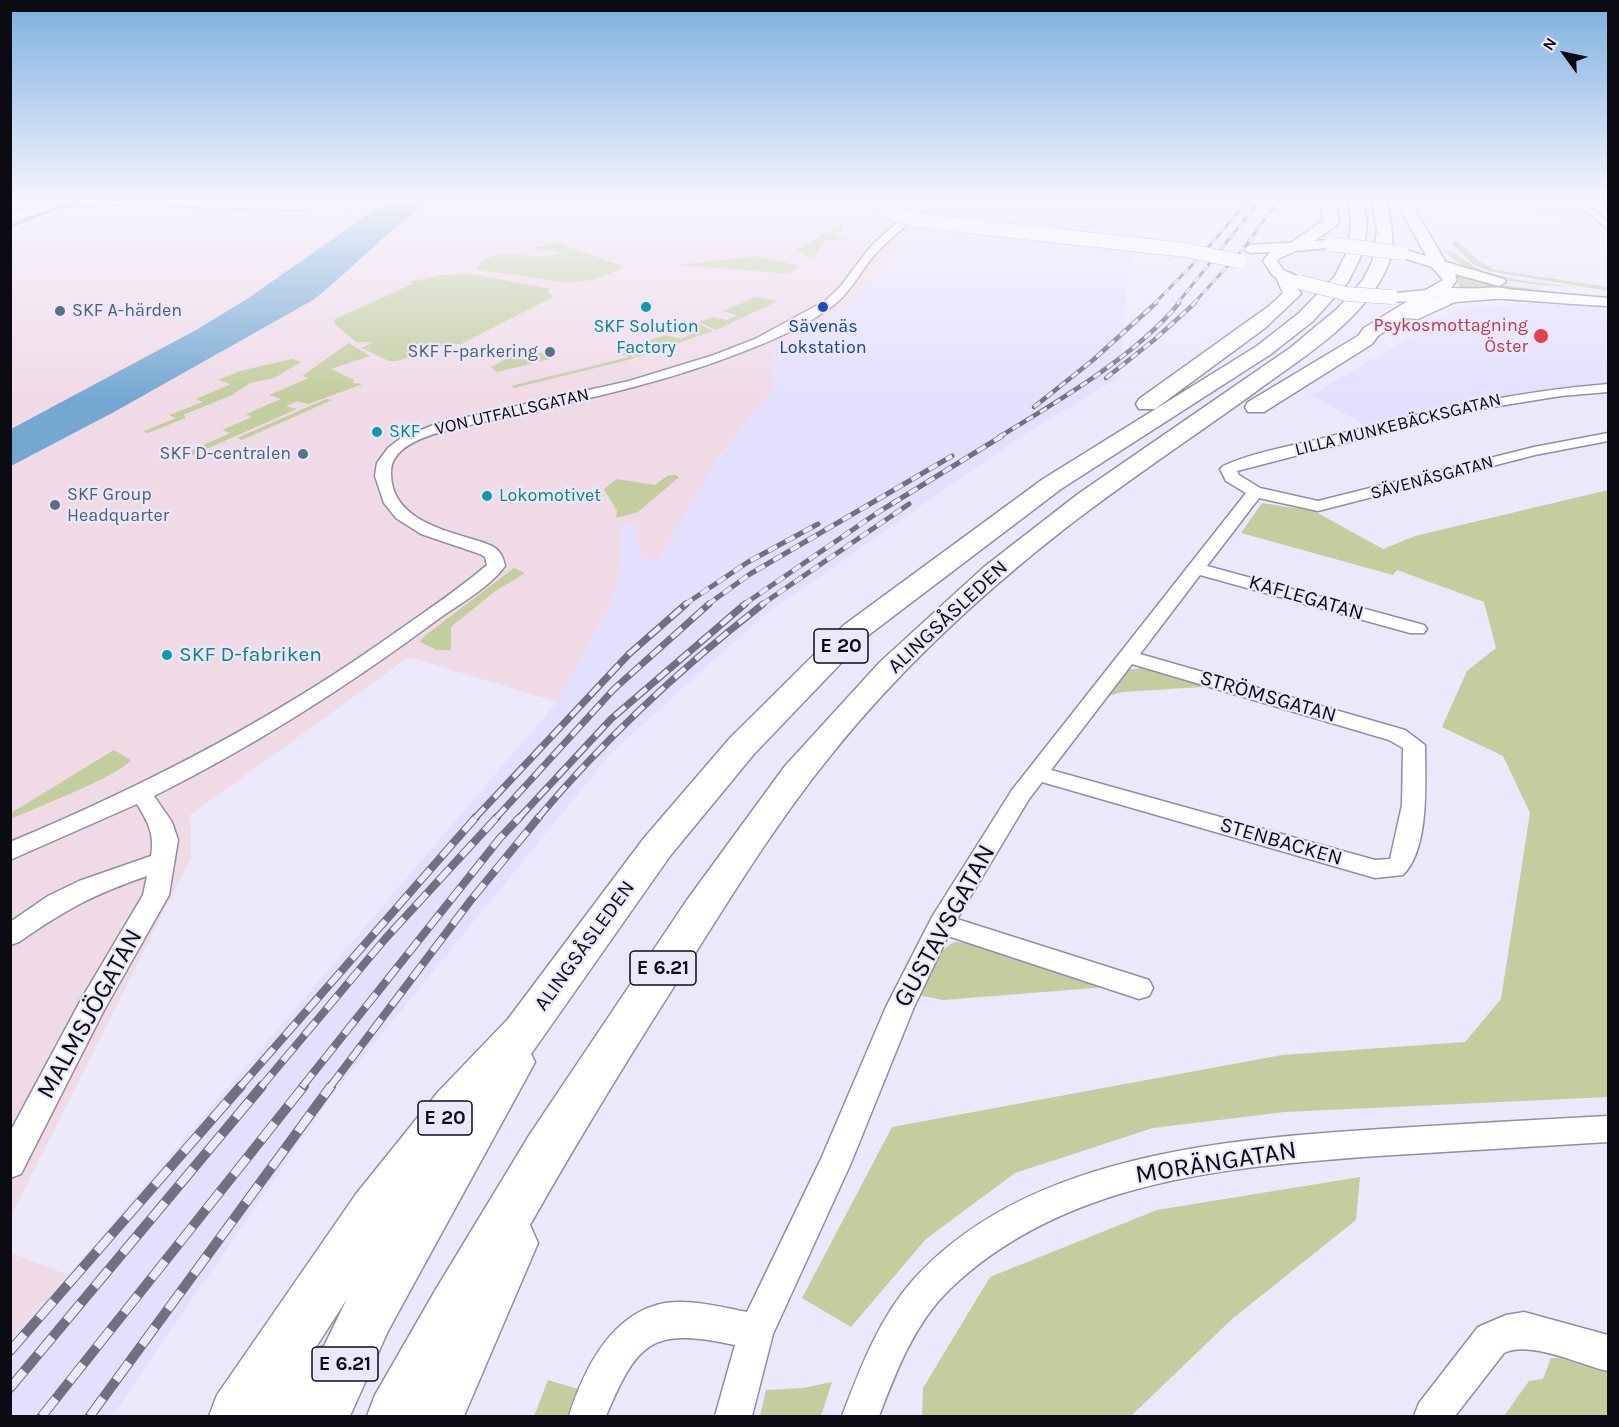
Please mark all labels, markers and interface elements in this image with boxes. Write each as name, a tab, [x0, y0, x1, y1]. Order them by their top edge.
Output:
north arrow	[1535, 24, 1595, 84]
text: N	[1538, 34, 1561, 54]
place label: SKF A-härden	[72, 300, 182, 322]
marker: SKF Solution Factory	[639, 300, 653, 314]
marker: Sävenäs Lokstation	[816, 300, 830, 314]
marker: SKF A-härden	[53, 304, 67, 318]
place label: Psykosmottagning Öster	[1374, 315, 1528, 358]
place label: SKF Solution Factory	[593, 316, 699, 358]
place label: Sävenäs Lokstation	[779, 316, 867, 358]
marker: Psykosmottagning Öster	[1532, 327, 1550, 345]
place label: SKF F-parkering	[408, 341, 538, 363]
marker: SKF F-parkering	[543, 345, 557, 359]
street label: VON UTFALLSGATAN	[433, 384, 591, 440]
street label: LILLA MUNKEBÄCKSGATAN	[1293, 389, 1503, 461]
place label: SKF	[389, 421, 420, 443]
marker: SKF	[370, 425, 384, 439]
place label: SKF D-centralen	[160, 443, 291, 465]
marker: SKF D-centralen	[296, 447, 310, 461]
street label: SÄVENÄSGATAN	[1368, 451, 1496, 505]
place label: SKF Group Headquarter	[67, 484, 169, 526]
place label: Lokomotivet	[499, 485, 601, 507]
marker: Lokomotivet	[480, 489, 494, 503]
marker: SKF Group Headquarter	[48, 498, 62, 512]
street label: ALINGSÅSLEDEN	[883, 555, 1013, 679]
street label: KAFLEGATAN	[1246, 570, 1366, 626]
road number: E 20	[814, 629, 868, 663]
place label: SKF D-fabriken	[179, 642, 322, 668]
marker: SKF D-fabriken	[160, 648, 174, 662]
street label: STRÖMSGATAN	[1197, 665, 1339, 729]
street label: STENBACKEN	[1217, 812, 1345, 872]
street label: GUSTAVSGATAN	[887, 839, 1003, 1013]
street label: ALINGSÅSLEDEN	[529, 876, 641, 1016]
street label: MALMSJÖGATAN	[30, 924, 150, 1104]
road number: E 6.21	[630, 951, 696, 985]
road number: E 20	[418, 1101, 472, 1135]
street label: MORÄNGATAN	[1133, 1135, 1299, 1191]
road number: E 6.21	[312, 1347, 378, 1381]

